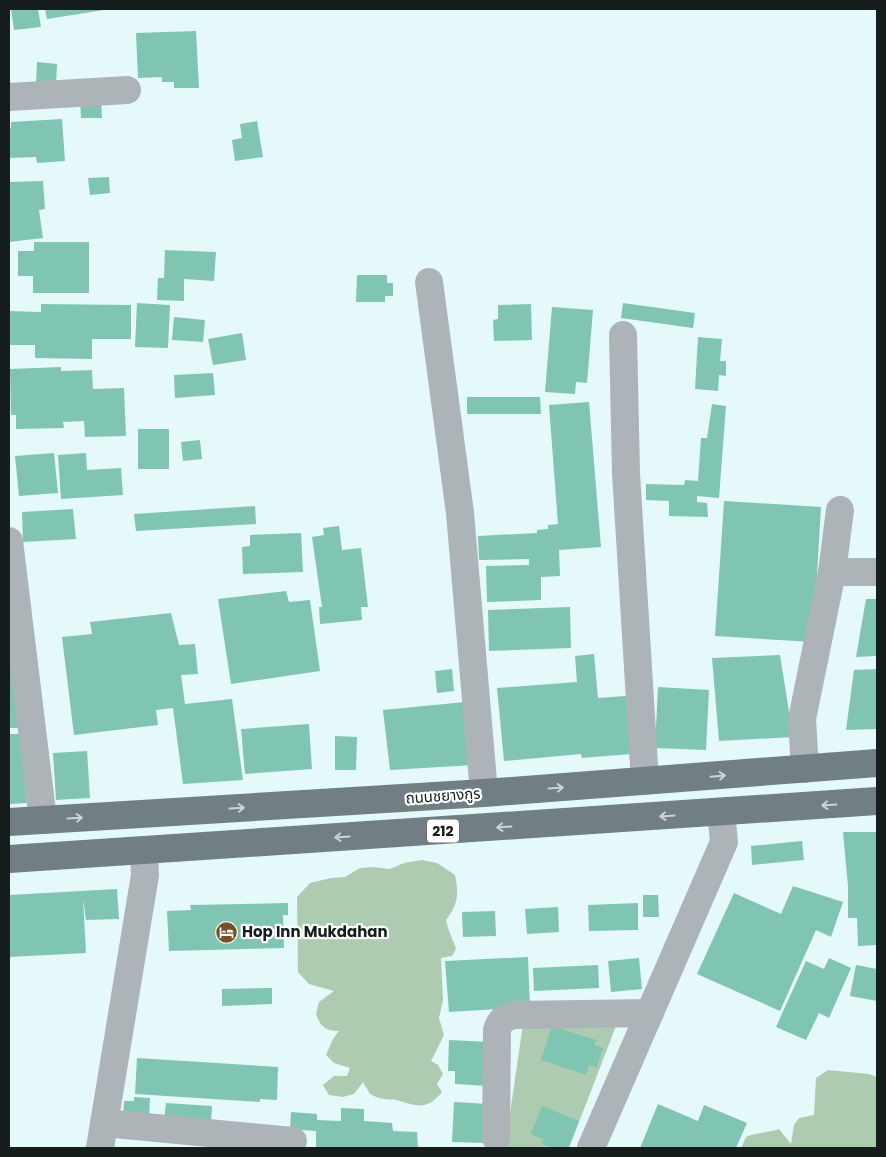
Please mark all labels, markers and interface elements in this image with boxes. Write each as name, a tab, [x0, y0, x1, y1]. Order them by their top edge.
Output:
one-way arrow	[710, 771, 726, 780]
street label: ถนนชยางกูร	[405, 782, 481, 809]
one-way arrow	[548, 783, 564, 793]
one-way arrow	[821, 800, 837, 809]
one-way arrow	[229, 804, 245, 813]
one-way arrow	[659, 811, 675, 820]
one-way arrow	[67, 814, 83, 823]
road number: 212	[427, 819, 459, 842]
one-way arrow	[497, 822, 513, 831]
one-way arrow	[334, 833, 350, 842]
hotel icon: Hop Inn Mukdahan	[214, 920, 238, 944]
place label: Hop Inn Mukdahan	[242, 921, 388, 942]

